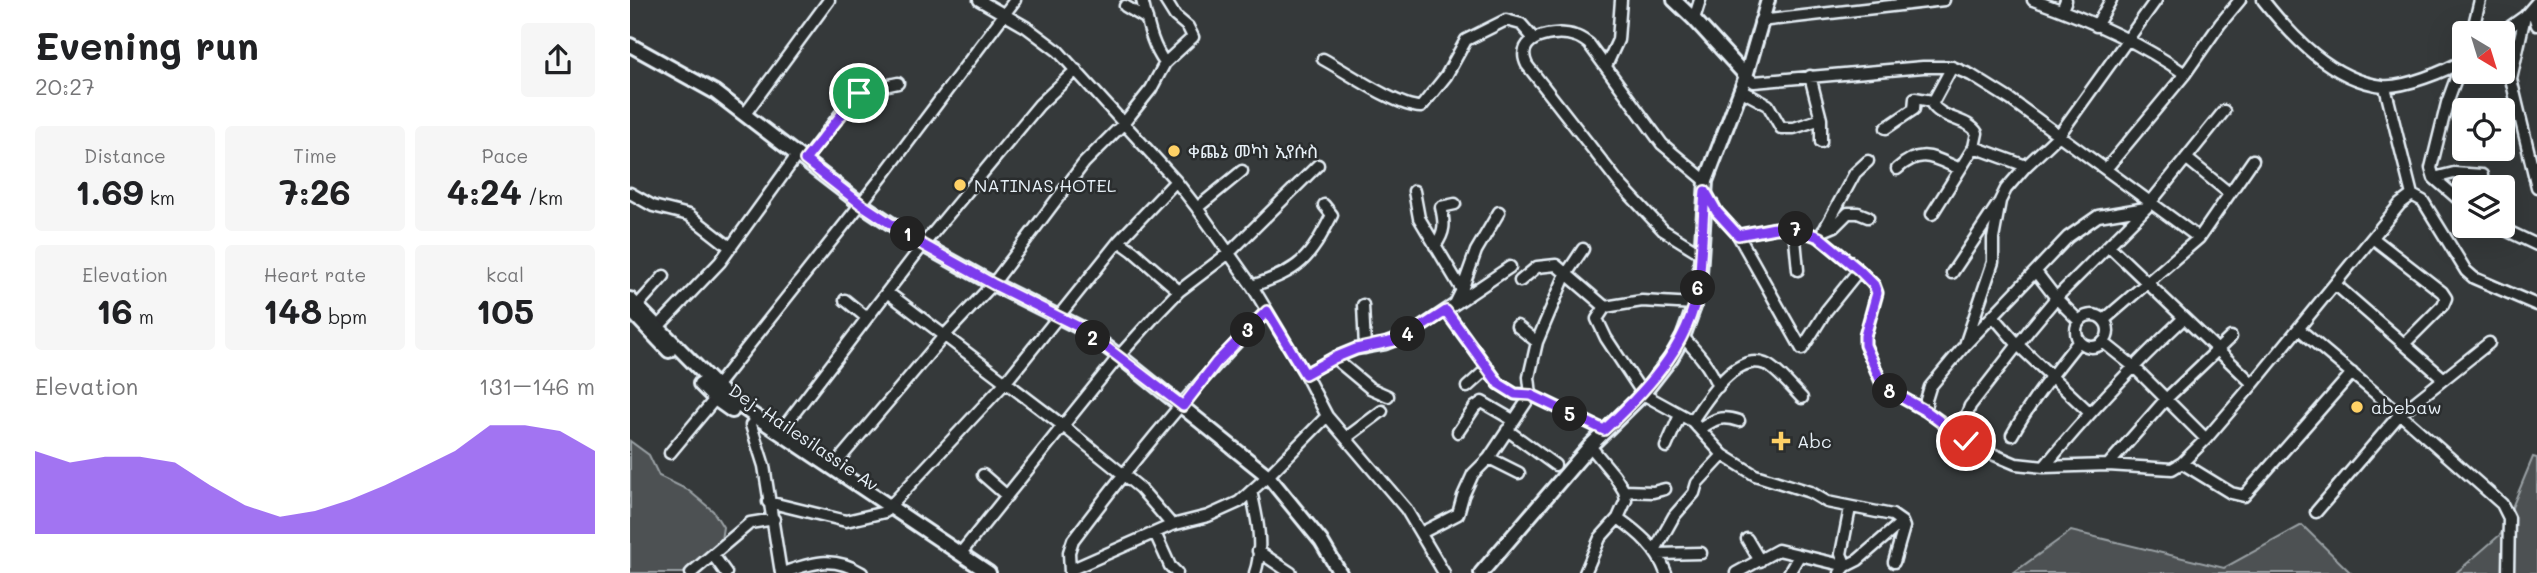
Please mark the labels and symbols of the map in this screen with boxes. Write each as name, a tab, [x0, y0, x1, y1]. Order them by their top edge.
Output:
north arrow	[2452, 21, 2515, 84]
pin	[829, 63, 889, 123]
place label: ቀጨኔ መካነ ኢየሱስ	[1188, 139, 1318, 163]
marker: ቀጨኔ መካነ ኢየሱስ	[1166, 143, 1182, 159]
place label: NATINAS HOTEL	[974, 173, 1117, 197]
marker: NATINAS HOTEL	[952, 177, 968, 193]
pin: 7	[1778, 212, 1814, 246]
pin: 1	[890, 216, 926, 252]
pin: 6	[1680, 270, 1716, 306]
pin: 3	[1230, 312, 1266, 348]
pin: 4	[1390, 316, 1426, 352]
pin: 2	[1076, 320, 1110, 356]
pin: 8	[1872, 374, 1908, 408]
street label: Dej. Hailesilassie Av	[724, 378, 884, 496]
place label: abebaw	[2371, 395, 2441, 419]
pin: 5	[1552, 396, 1588, 432]
marker: abebaw	[2349, 399, 2365, 415]
pin	[1936, 411, 1996, 471]
place label: Abc	[1797, 429, 1832, 453]
marker: Abc	[1771, 431, 1791, 451]

